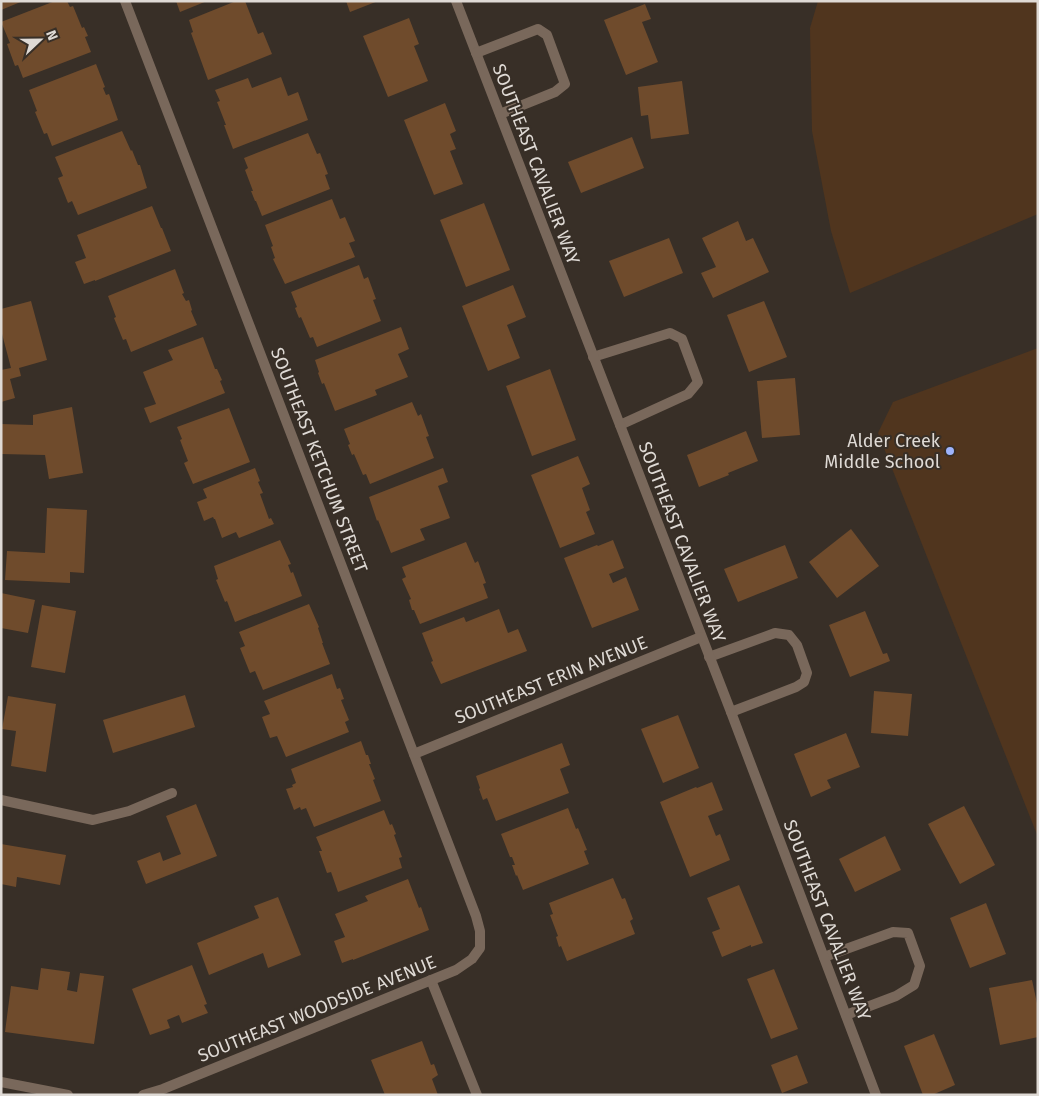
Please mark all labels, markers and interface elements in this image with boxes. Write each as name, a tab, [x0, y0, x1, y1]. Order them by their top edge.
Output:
north arrow	[15, 15, 65, 65]
text: N	[42, 28, 61, 43]
street label: SOUTHEAST CAVALIER WAY	[488, 61, 584, 268]
street label: SOUTHEAST KETCHUM STREET	[266, 344, 372, 576]
place label: Alder Creek Middle School	[824, 430, 941, 473]
street label: SOUTHEAST CAVALIER WAY	[634, 439, 730, 646]
marker: Alder Creek Middle School	[944, 445, 956, 457]
street label: SOUTHEAST ERIN AVENUE	[452, 631, 650, 729]
street label: SOUTHEAST CAVALIER WAY	[779, 817, 875, 1024]
street label: SOUTHEAST WOODSIDE AVENUE	[195, 951, 439, 1067]

